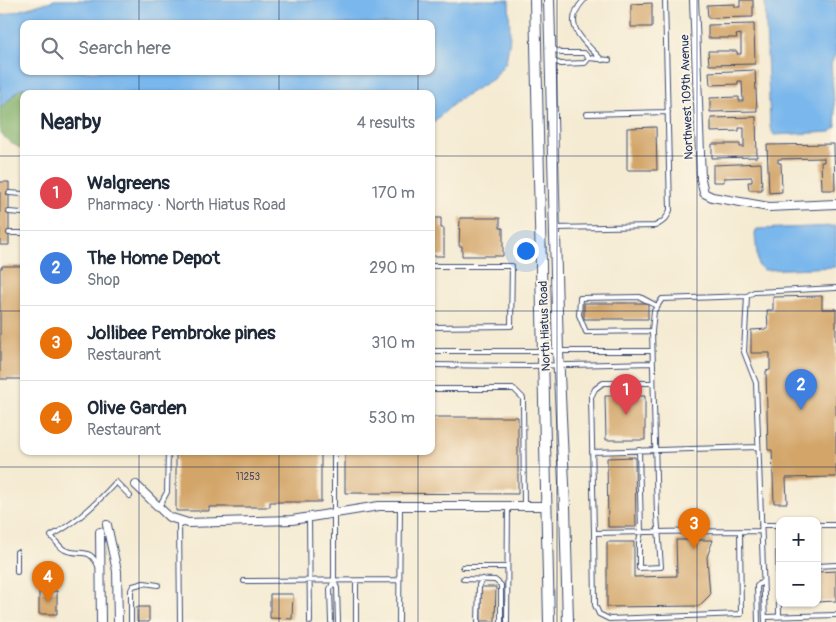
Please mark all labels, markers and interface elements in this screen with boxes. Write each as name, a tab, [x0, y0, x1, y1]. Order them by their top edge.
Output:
search box	[20, 20, 435, 75]
icon: search	[38, 34, 66, 62]
street label: Northwest 109th Avenue	[677, 34, 697, 160]
text: Search here	[78, 36, 171, 60]
text: Nearby	[40, 109, 101, 136]
text: 4 results	[357, 113, 415, 133]
text: Walgreens	[87, 171, 170, 195]
text: 1	[53, 183, 59, 203]
text: 170 m	[372, 183, 415, 203]
text: Pharmacy · North Hiatus Road	[87, 195, 286, 215]
your location	[513, 238, 539, 264]
text: The Home Depot	[87, 246, 220, 270]
text: 2	[52, 258, 60, 278]
text: 290 m	[369, 258, 415, 278]
text: Shop	[87, 270, 120, 290]
street label: North Hiatus Road	[536, 280, 554, 372]
text: Jollibee Pembroke pines	[87, 321, 276, 345]
text: 3	[52, 333, 60, 353]
text: 310 m	[371, 333, 415, 353]
text: Restaurant	[87, 345, 161, 365]
pin: 2	[785, 369, 817, 410]
pin: 1	[610, 374, 642, 415]
text: Olive Garden	[87, 396, 187, 420]
text: 4	[51, 408, 61, 428]
text: 530 m	[369, 408, 415, 428]
text: Restaurant	[87, 420, 161, 440]
house number: 11253	[236, 471, 261, 483]
pin: 3	[678, 508, 710, 549]
map controls	[776, 517, 821, 607]
button: +	[776, 517, 821, 562]
pin: 4	[32, 561, 64, 602]
button: −	[776, 562, 821, 607]

